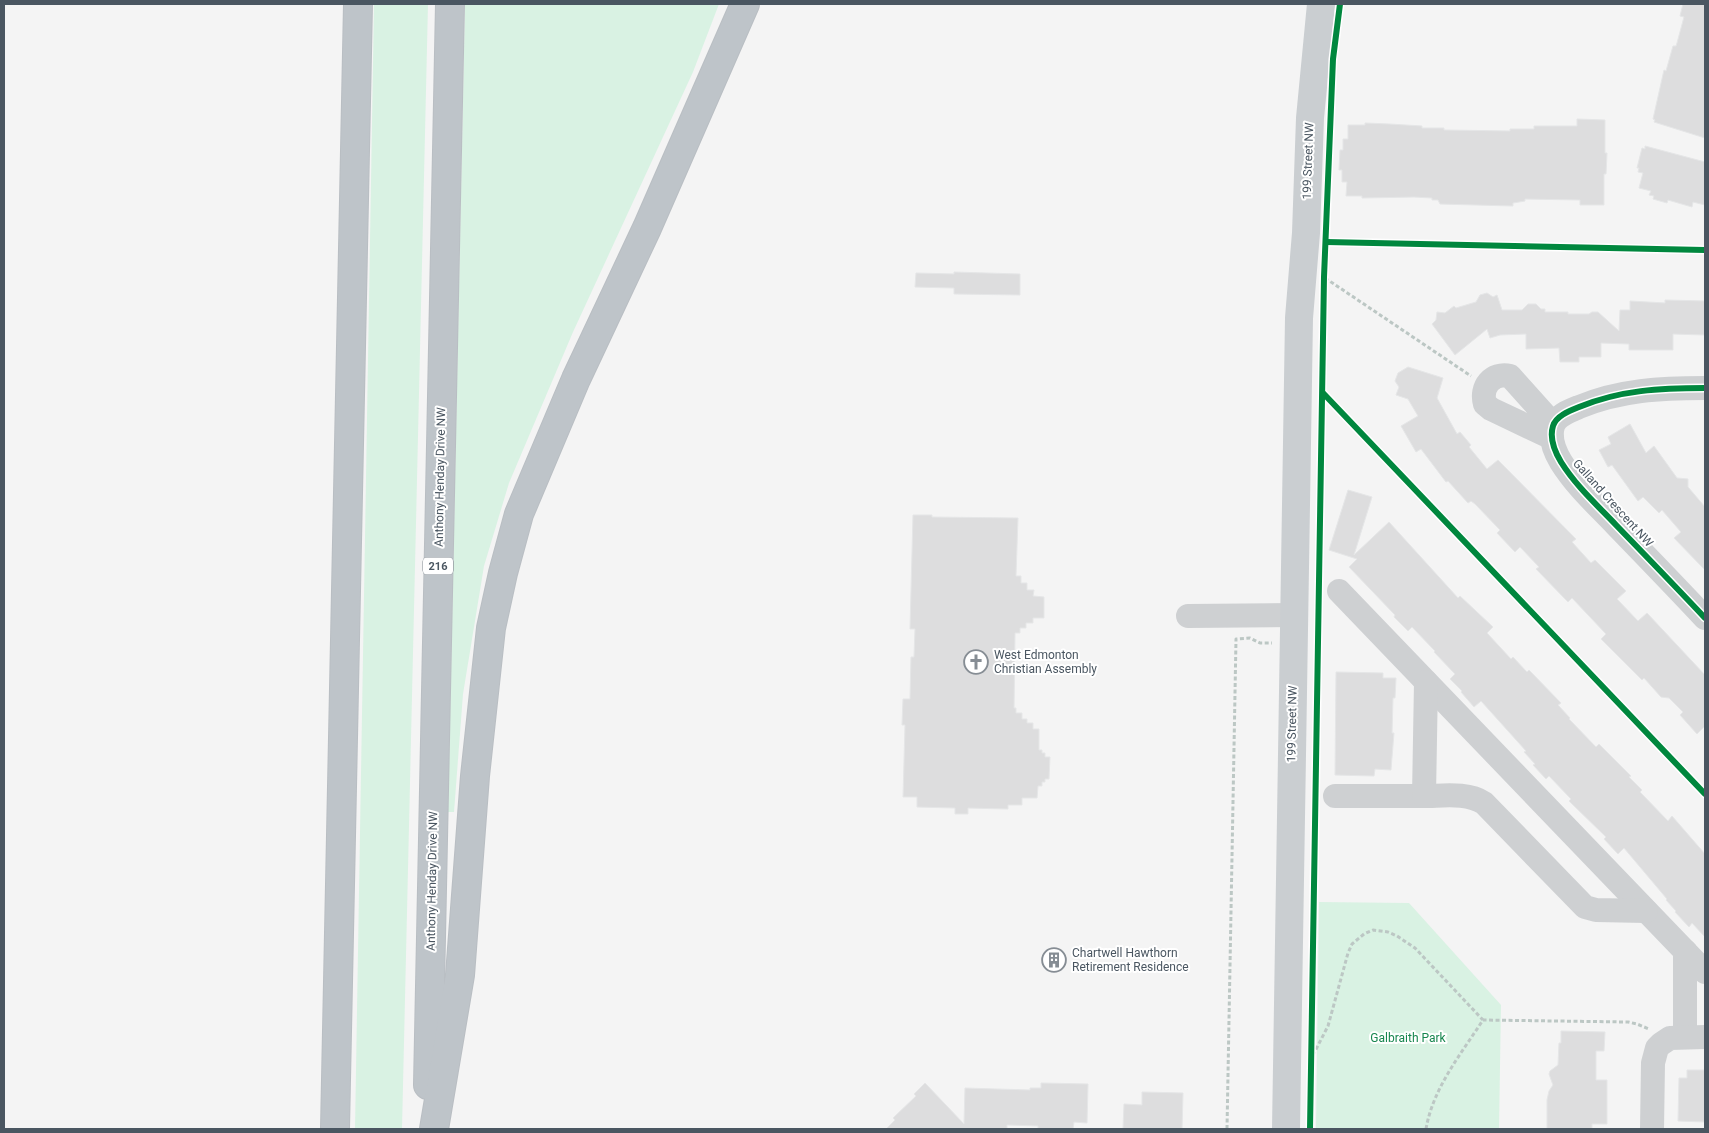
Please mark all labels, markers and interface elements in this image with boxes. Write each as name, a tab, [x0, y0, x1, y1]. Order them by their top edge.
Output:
street label: 199 Street NW	[1300, 122, 1316, 200]
street label: Anthony Henday Drive NW	[432, 407, 448, 547]
street label: Galland Crescent NW	[1570, 456, 1656, 550]
road number: 216	[423, 558, 453, 574]
place label: West Edmonton Christian Assembly	[994, 648, 1097, 676]
church icon: West Edmonton Christian Assembly	[963, 649, 989, 675]
street label: 199 Street NW	[1284, 685, 1300, 763]
street label: Anthony Henday Drive NW	[424, 811, 440, 951]
place label: Chartwell Hawthorn Retirement Residence	[1072, 946, 1189, 974]
building icon: Chartwell Hawthorn Retirement Residence	[1041, 947, 1067, 973]
park label: Galbraith Park	[1370, 1031, 1447, 1045]

